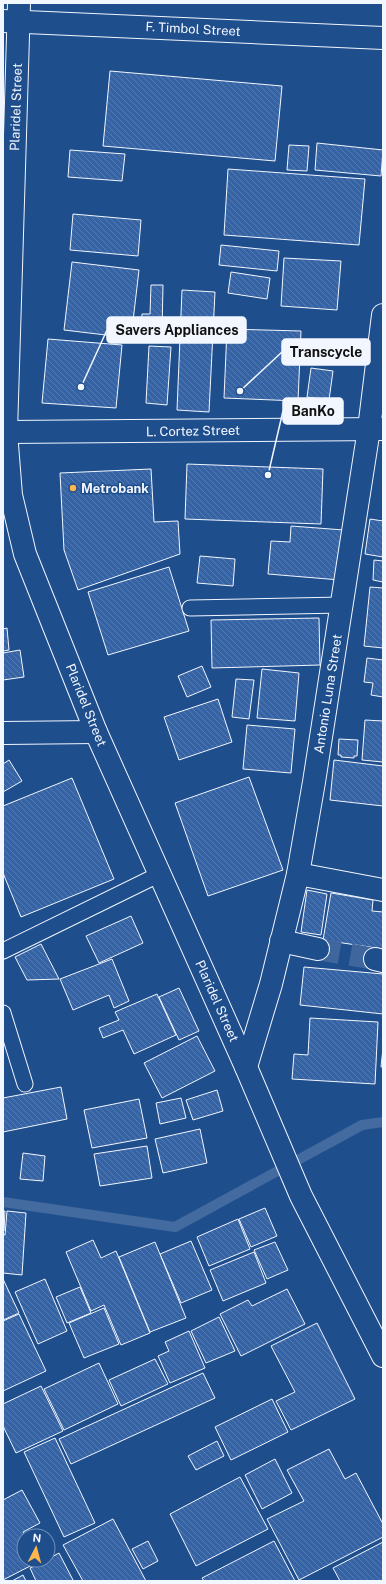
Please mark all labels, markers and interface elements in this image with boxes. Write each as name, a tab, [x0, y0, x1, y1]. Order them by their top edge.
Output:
street label: F. Timbol Street	[145, 19, 241, 39]
street label: Plaridel Street	[7, 63, 25, 151]
callout: Savers Appliances	[107, 317, 246, 343]
text: Savers Appliances	[115, 322, 239, 338]
callout: Transcycle	[282, 339, 370, 365]
text: Transcycle	[290, 344, 362, 360]
callout: BanKo	[283, 398, 343, 424]
text: BanKo	[291, 403, 335, 419]
street label: L. Cortez Street	[146, 423, 240, 439]
place label: Metrobank	[81, 481, 149, 496]
marker: Metrobank	[68, 483, 78, 493]
street label: Antonio Luna Street	[311, 633, 345, 755]
street label: Plaridel Street	[63, 661, 109, 749]
street label: Plaridel Street	[192, 958, 242, 1044]
north arrow	[16, 1528, 56, 1568]
text: N	[32, 1532, 42, 1544]

